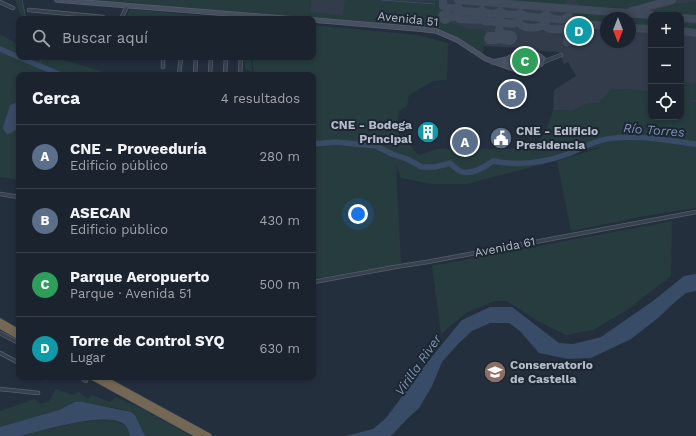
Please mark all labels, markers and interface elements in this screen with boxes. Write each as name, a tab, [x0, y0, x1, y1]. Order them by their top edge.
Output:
street label: Avenida 51	[377, 9, 439, 29]
north arrow	[600, 12, 636, 48]
map controls	[648, 12, 684, 120]
button: +	[648, 12, 684, 48]
search box	[16, 16, 316, 60]
pin: D	[566, 16, 592, 46]
icon: search	[30, 27, 52, 49]
text: Buscar aquí	[62, 29, 148, 47]
pin: C	[512, 46, 538, 76]
button: −	[648, 48, 684, 84]
pin: B	[499, 79, 525, 109]
button: locate	[648, 84, 684, 120]
text: Cerca	[32, 88, 80, 108]
text: 4 resultados	[221, 91, 300, 106]
place label: CNE - Bodega Principal	[331, 118, 412, 146]
building icon: CNE - Bodega Principal	[415, 119, 441, 145]
water label: Río Torres	[623, 120, 686, 140]
place label: CNE - Edificio Presidencia	[516, 124, 598, 152]
public building icon: CNE - Edificio Presidencia	[488, 125, 514, 151]
pin: A	[452, 127, 478, 157]
text: CNE - Proveeduría	[70, 140, 206, 158]
text: A	[41, 149, 49, 164]
text: 280 m	[260, 149, 300, 164]
text: Edificio público	[70, 158, 168, 173]
text: ASECAN	[70, 204, 131, 222]
your location	[348, 204, 368, 224]
text: B	[41, 213, 49, 228]
text: 430 m	[260, 213, 300, 228]
text: Edificio público	[70, 222, 168, 237]
street label: Avenida 61	[474, 234, 536, 260]
text: Parque Aeropuerto	[70, 268, 210, 286]
text: C	[41, 277, 49, 292]
text: 500 m	[259, 277, 300, 292]
text: Parque · Avenida 51	[70, 286, 192, 301]
water label: Virilla River	[392, 331, 445, 398]
text: Torre de Control SYQ	[70, 332, 225, 350]
text: D	[40, 341, 50, 356]
text: 630 m	[260, 341, 300, 356]
text: Lugar	[70, 350, 105, 365]
place label: Conservatorio de Castella	[510, 358, 593, 386]
school or university icon: Conservatorio de Castella	[482, 359, 508, 385]

